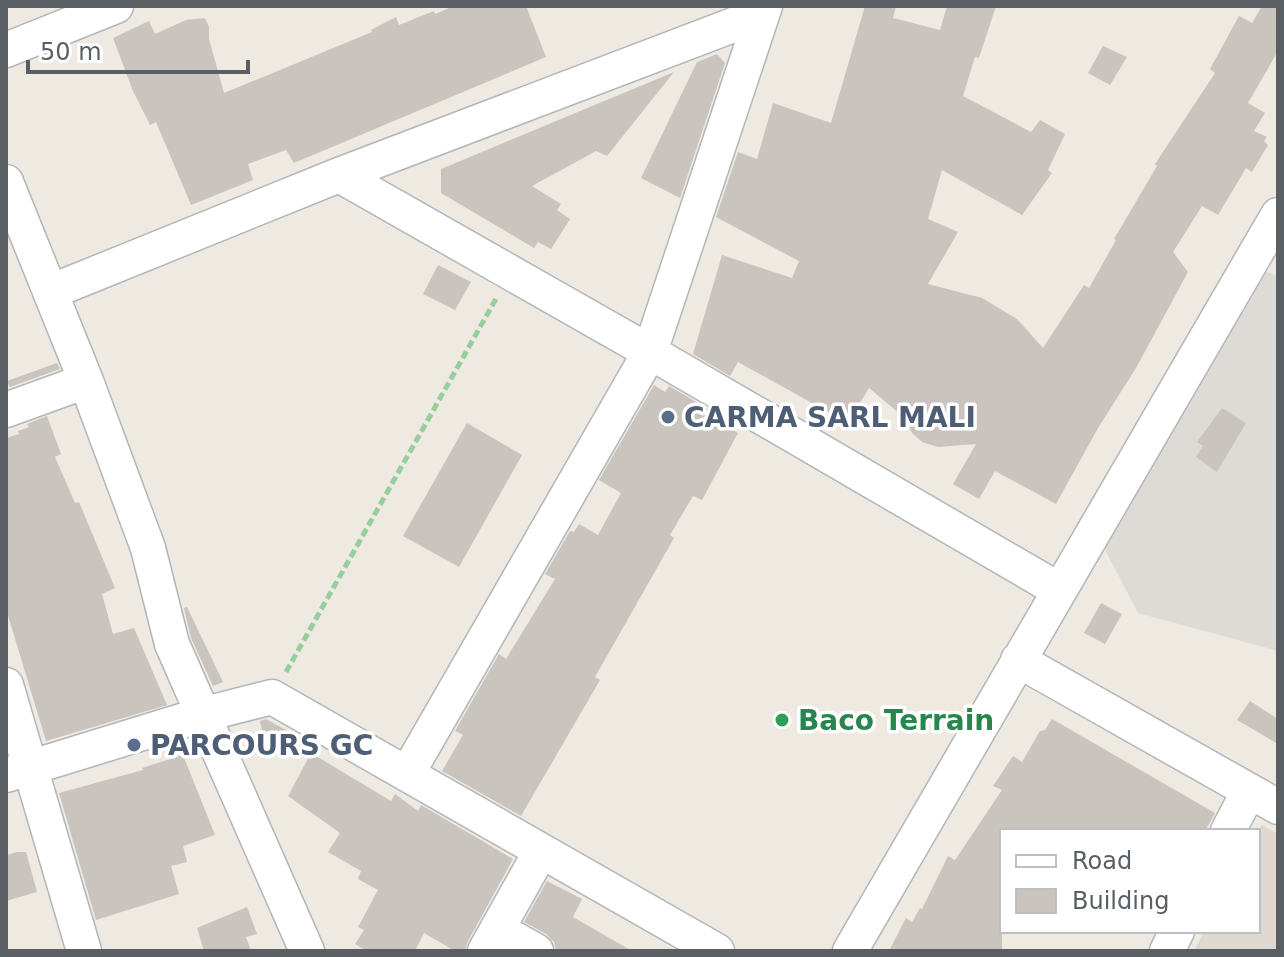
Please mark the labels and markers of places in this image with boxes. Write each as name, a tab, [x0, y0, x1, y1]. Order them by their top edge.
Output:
place label: CARMA SARL MALI	[684, 401, 976, 434]
marker: CARMA SARL MALI	[659, 408, 677, 426]
place label: Baco Terrain	[798, 704, 994, 737]
marker: Baco Terrain	[773, 711, 791, 729]
place label: PARCOURS GC	[150, 729, 373, 762]
marker: PARCOURS GC	[125, 736, 143, 754]

